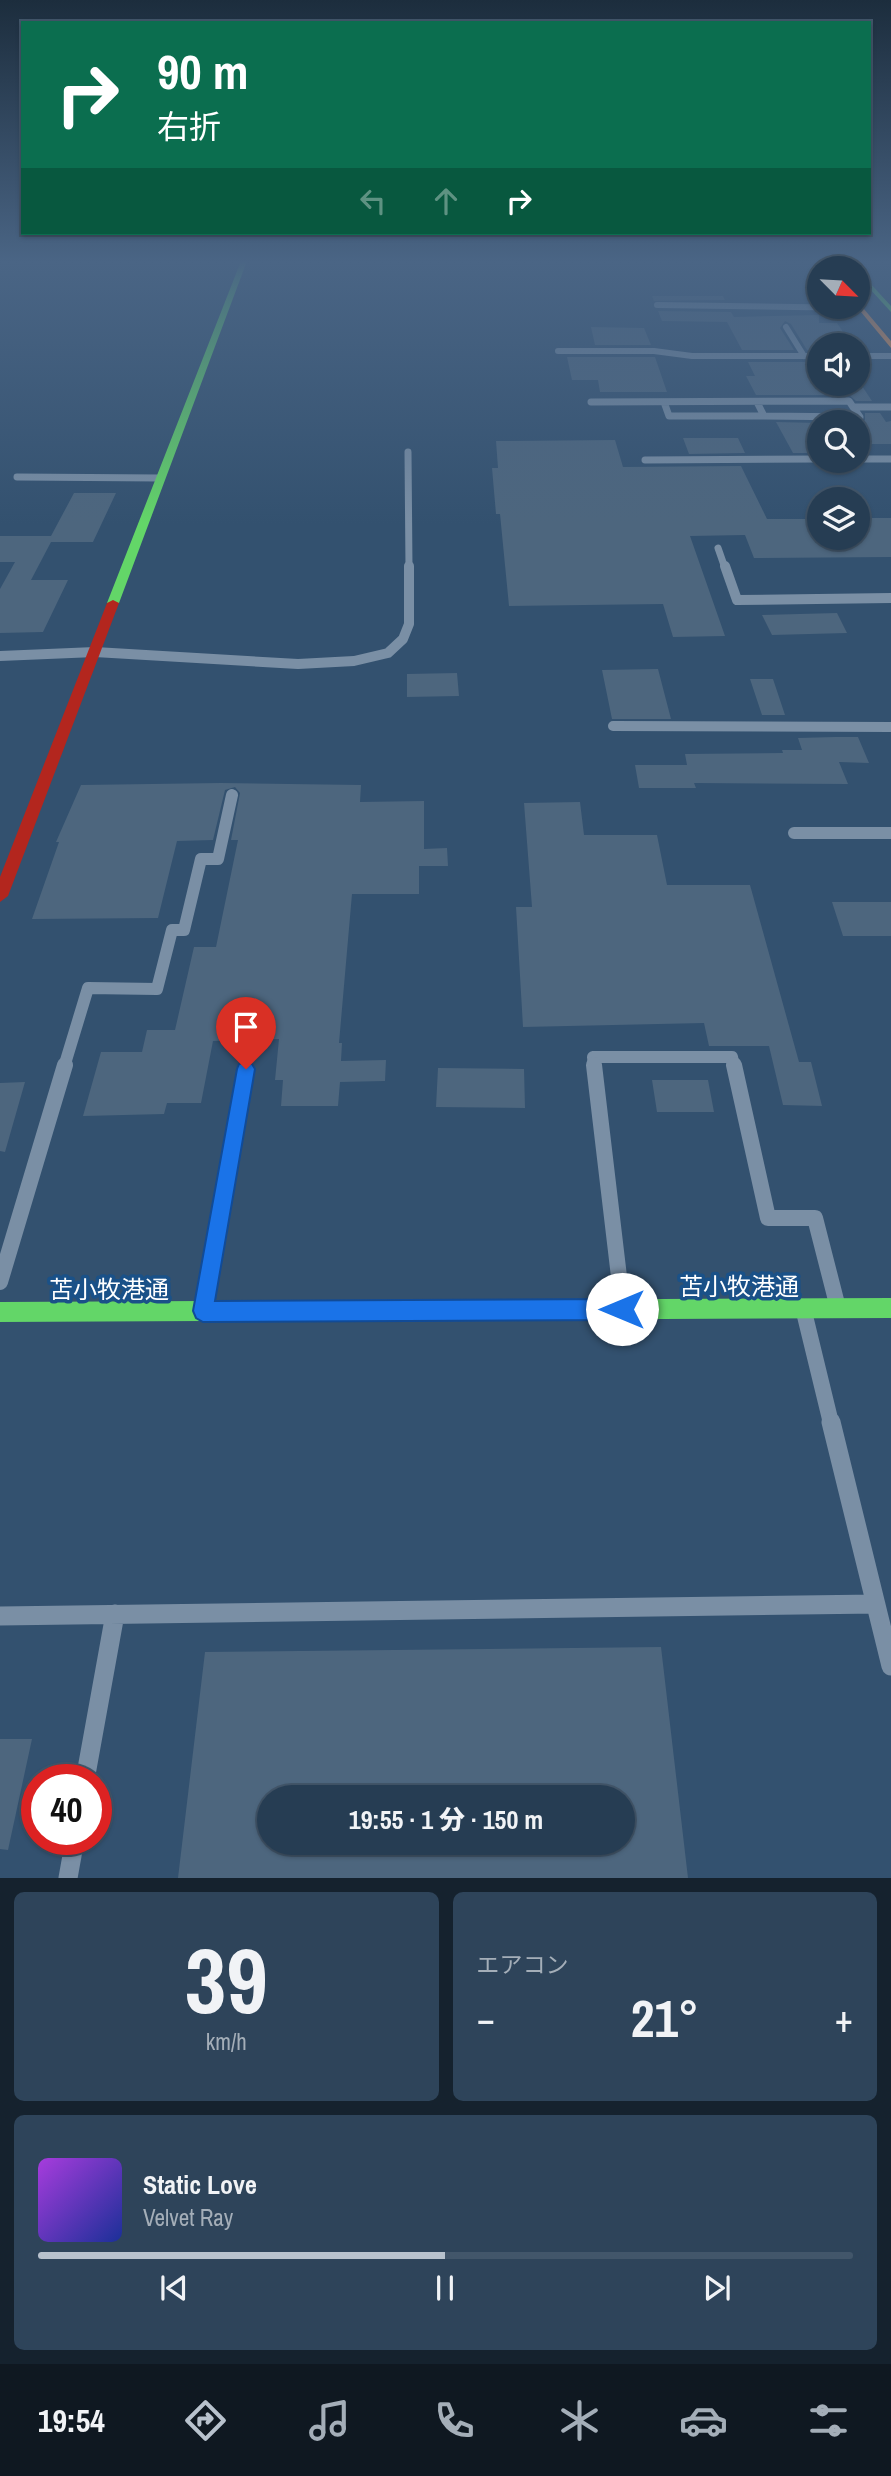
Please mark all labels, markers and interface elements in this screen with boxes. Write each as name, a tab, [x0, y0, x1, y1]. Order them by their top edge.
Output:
text: 90 m	[157, 38, 249, 104]
icon: right	[42, 49, 133, 140]
text: 右折	[157, 105, 221, 148]
icon: left	[354, 182, 392, 220]
icon: ahead	[427, 182, 465, 220]
icon: right	[500, 182, 538, 220]
north arrow	[807, 256, 870, 318]
map controls	[807, 256, 870, 550]
button: sound	[807, 333, 870, 396]
button: search	[807, 410, 870, 473]
button: layers	[807, 487, 870, 550]
pin	[216, 997, 276, 1069]
icon: arrive	[227, 1008, 265, 1046]
street label: 苫小牧港通	[679, 1270, 799, 1302]
position arrow	[585, 1272, 659, 1346]
street label: 苫小牧港通	[49, 1273, 169, 1305]
speed limit sign: 40	[21, 1764, 112, 1855]
text: 19:55 · 1 分 · 150 m	[349, 1802, 543, 1837]
text: 39	[185, 1919, 268, 2041]
text: エアコン	[477, 1949, 569, 1980]
text: 21°	[631, 1983, 699, 2053]
text: −	[477, 1993, 495, 2044]
text: +	[835, 1993, 853, 2044]
text: km/h	[206, 2026, 247, 2057]
text: Static Love	[143, 2167, 257, 2202]
text: Velvet Ray	[143, 2202, 233, 2233]
icon: previous	[155, 2269, 193, 2307]
icon: pause	[426, 2269, 464, 2307]
icon: next	[698, 2269, 736, 2307]
icon: directions	[181, 2396, 230, 2445]
icon: music	[305, 2396, 354, 2445]
icon: phone	[430, 2396, 479, 2445]
icon: climate	[555, 2396, 604, 2445]
icon: car	[679, 2396, 728, 2445]
icon: filters	[804, 2396, 853, 2445]
text: 19:54	[38, 2399, 105, 2442]

